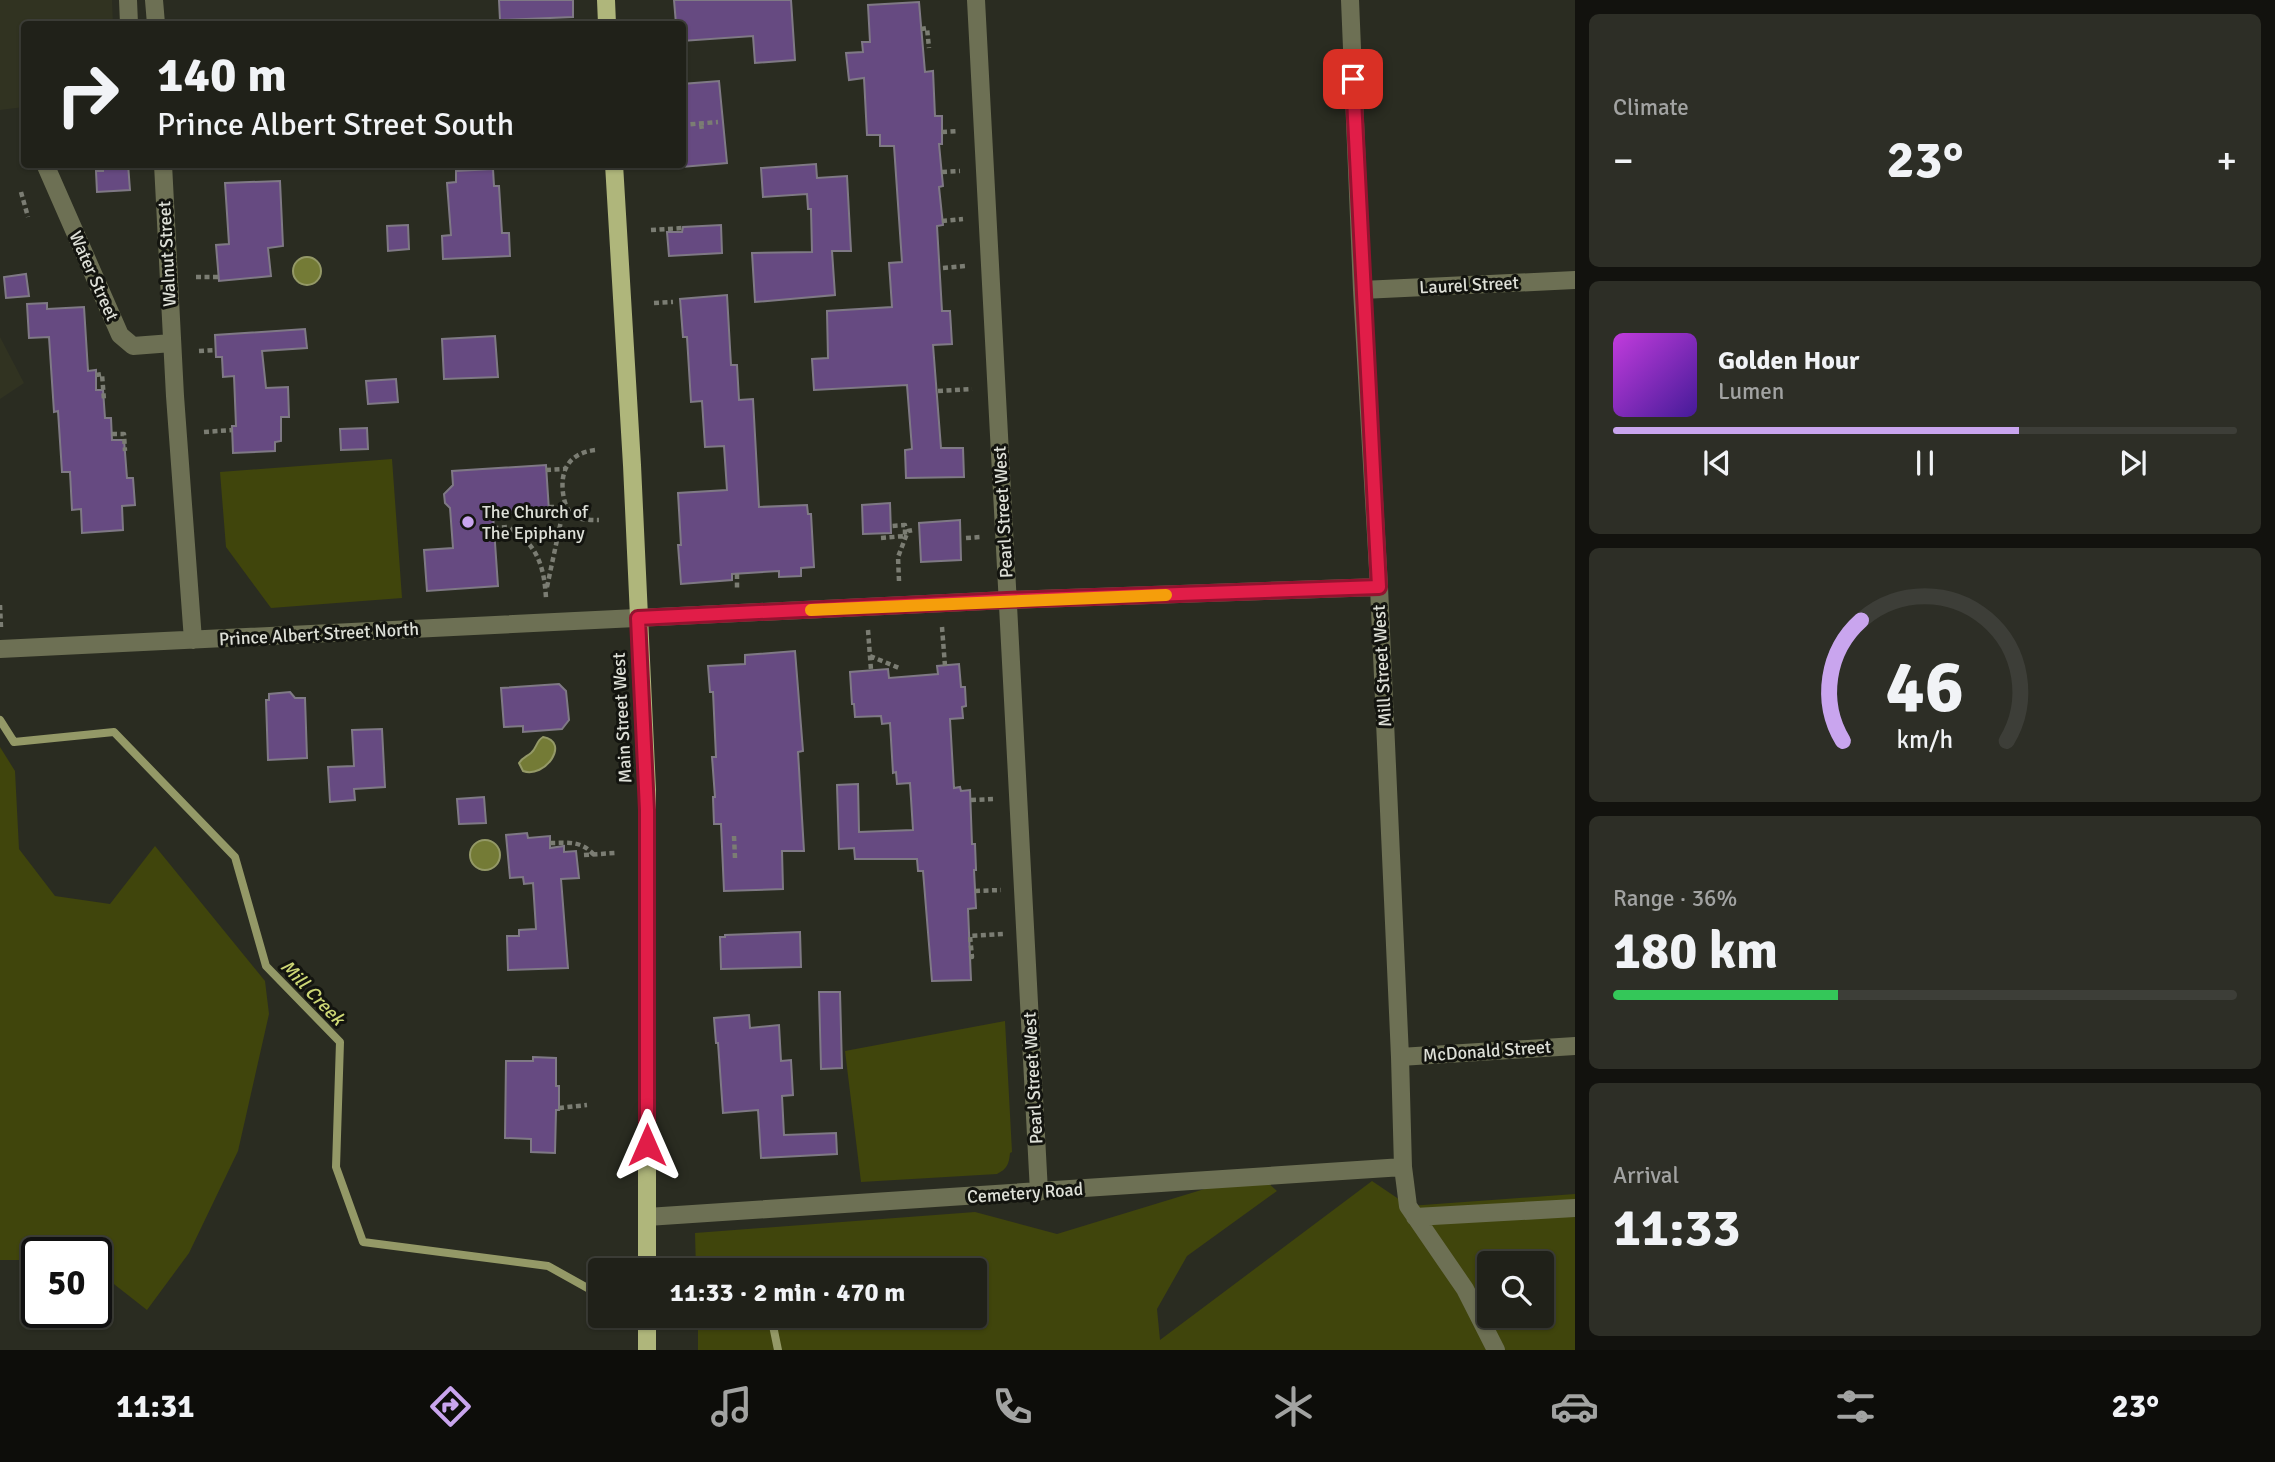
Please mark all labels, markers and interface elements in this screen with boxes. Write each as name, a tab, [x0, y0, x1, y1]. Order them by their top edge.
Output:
text: 140 m	[157, 45, 287, 105]
icon: right	[42, 49, 133, 140]
pin	[1323, 49, 1383, 109]
icon: arrive	[1334, 60, 1372, 98]
text: Climate	[1613, 93, 1689, 122]
text: Prince Albert Street South	[157, 105, 514, 144]
text: 23°	[1887, 128, 1963, 192]
text: −	[1613, 137, 1634, 184]
text: +	[2216, 137, 2237, 184]
street label: Walnut Street	[153, 201, 181, 307]
street label: Water Street	[64, 228, 124, 324]
street label: Laurel Street	[1419, 271, 1519, 299]
text: Golden Hour	[1718, 345, 1859, 377]
text: Lumen	[1718, 377, 1784, 406]
icon: previous	[1698, 444, 1736, 482]
icon: pause	[1906, 444, 1944, 482]
icon: next	[2114, 444, 2152, 482]
street label: Pearl Street West	[989, 445, 1017, 579]
place label: The Church of The Epiphany	[482, 501, 589, 544]
marker: The Church of The Epiphany	[460, 514, 476, 530]
street label: Mill Street West	[1368, 604, 1396, 728]
street label: Prince Albert Street North	[218, 618, 420, 650]
text: 46	[1886, 643, 1964, 732]
street label: Main Street West	[608, 652, 636, 784]
text: km/h	[1897, 724, 1953, 755]
text: Range · 36%	[1613, 884, 1737, 913]
text: 180 km	[1613, 919, 1778, 983]
water label: Mill Creek	[275, 955, 351, 1032]
street label: Pearl Street West	[1019, 1011, 1047, 1145]
street label: McDonald Street	[1422, 1036, 1552, 1066]
position arrow	[610, 1108, 684, 1182]
text: Arrival	[1613, 1161, 1679, 1190]
street label: Cemetery Road	[966, 1178, 1084, 1208]
text: 11:33	[1613, 1196, 1741, 1260]
speed limit sign: 50	[21, 1237, 112, 1328]
map controls	[1477, 1251, 1554, 1328]
button: search	[1477, 1251, 1554, 1328]
text: 11:33 · 2 min · 470 m	[670, 1277, 905, 1309]
icon: directions	[426, 1382, 475, 1431]
icon: music	[707, 1382, 756, 1431]
icon: phone	[988, 1382, 1037, 1431]
icon: climate	[1269, 1382, 1318, 1431]
icon: car	[1550, 1382, 1599, 1431]
icon: filters	[1831, 1382, 1880, 1431]
text: 11:31	[116, 1387, 194, 1426]
text: 23°	[2112, 1387, 2159, 1426]

